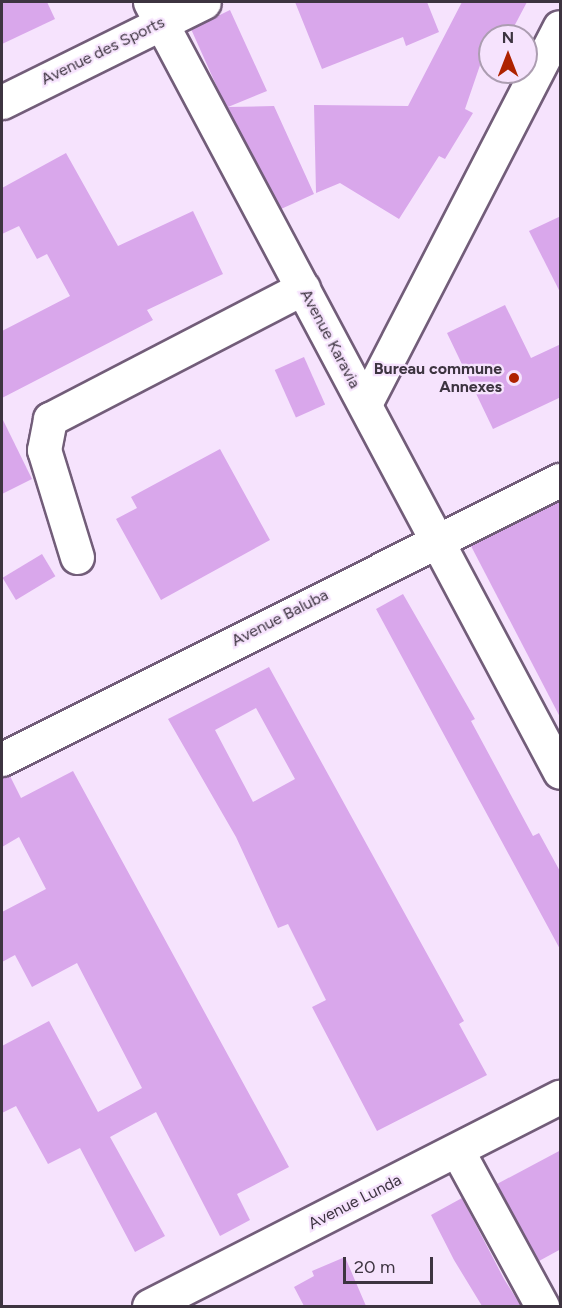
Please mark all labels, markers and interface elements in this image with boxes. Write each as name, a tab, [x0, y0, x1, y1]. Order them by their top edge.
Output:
street label: Avenue des Sports	[38, 13, 168, 89]
north arrow	[478, 24, 538, 84]
text: N	[502, 28, 514, 47]
street label: Avenue Karavia	[296, 286, 364, 392]
place label: Bureau commune Annexes	[374, 359, 502, 397]
marker: Bureau commune Annexes	[507, 371, 521, 385]
street label: Avenue Baluba	[228, 585, 332, 651]
street label: Avenue Lunda	[305, 1170, 405, 1234]
scale bar	[346, 1245, 436, 1283]
text: 20 m	[354, 1256, 395, 1278]

